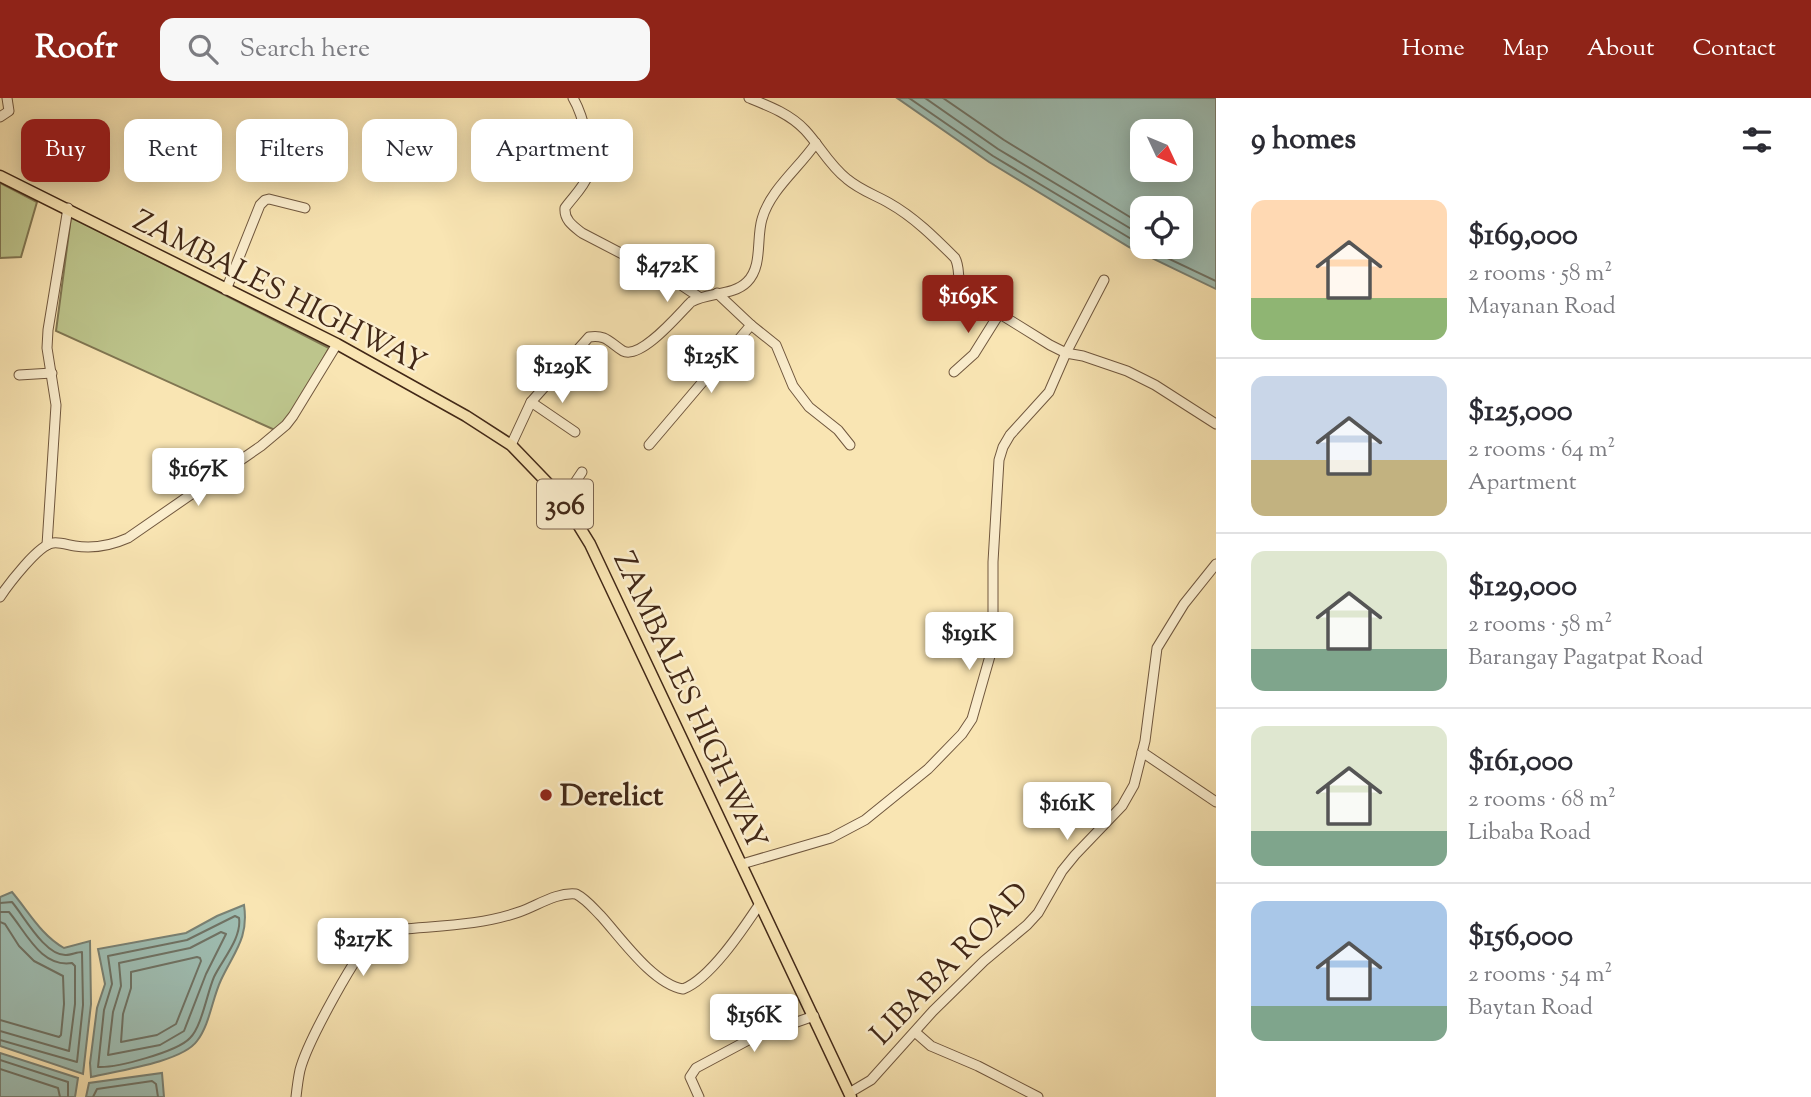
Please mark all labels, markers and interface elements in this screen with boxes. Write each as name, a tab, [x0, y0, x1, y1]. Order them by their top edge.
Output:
search box	[160, 18, 650, 81]
text: Roofr	[35, 25, 118, 73]
icon: search	[184, 30, 222, 68]
text: Search here	[240, 31, 370, 68]
text: Home	[1402, 32, 1465, 66]
text: Map	[1503, 32, 1549, 66]
text: About	[1587, 32, 1654, 66]
text: Contact	[1692, 32, 1776, 66]
chip: Buy	[21, 119, 110, 182]
chip: Rent	[124, 119, 222, 182]
chip: Filters	[236, 119, 348, 182]
chip: New	[362, 119, 457, 182]
chip: Apartment	[471, 119, 633, 182]
north arrow	[1130, 119, 1194, 182]
map controls	[1130, 119, 1193, 259]
text: 9 homes	[1251, 119, 1356, 162]
icon: filters	[1738, 121, 1776, 159]
button: locate	[1130, 196, 1193, 259]
street label: ZAMBALES HIGHWAY	[125, 201, 433, 386]
text: $169,000	[1468, 215, 1578, 258]
icon: home	[1307, 228, 1391, 312]
pin: $472K	[618, 244, 716, 304]
text: $472K	[636, 250, 698, 283]
text: 2 rooms · 58 m²	[1468, 258, 1612, 291]
pin: $169K	[919, 275, 1017, 335]
text: $169K	[938, 281, 998, 314]
text: Mayanan Road	[1468, 291, 1616, 324]
pin: $125K	[662, 336, 760, 395]
text: $125K	[683, 341, 739, 374]
pin: $129K	[513, 345, 611, 405]
text: $129K	[533, 351, 591, 384]
text: $125,000	[1468, 391, 1573, 434]
icon: home	[1307, 404, 1391, 488]
text: 2 rooms · 64 m²	[1468, 434, 1615, 467]
pin: $167K	[149, 448, 247, 508]
text: $167K	[168, 454, 228, 487]
text: Apartment	[1468, 467, 1577, 500]
road number: 306	[537, 480, 593, 528]
street label: ZAMBALES HIGHWAY	[601, 545, 777, 857]
text: $129,000	[1468, 566, 1577, 609]
icon: home	[1307, 579, 1391, 663]
text: 2 rooms · 58 m²	[1468, 609, 1612, 642]
pin: $191K	[920, 612, 1018, 672]
text: $191K	[941, 618, 997, 651]
text: Barangay Pagatpat Road	[1468, 642, 1703, 675]
text: $161,000	[1468, 741, 1573, 784]
icon: home	[1307, 754, 1391, 838]
place label: Derelict	[560, 776, 664, 819]
pin: $161K	[1018, 782, 1116, 842]
text: 2 rooms · 68 m²	[1468, 784, 1616, 817]
marker: Derelict	[538, 787, 554, 803]
text: $161K	[1039, 788, 1095, 821]
text: Libaba Road	[1468, 817, 1591, 850]
street label: LIBABA ROAD	[862, 874, 1040, 1056]
text: $156,000	[1468, 916, 1573, 959]
pin: $217K	[314, 918, 412, 978]
text: $217K	[333, 924, 393, 957]
icon: home	[1307, 929, 1391, 1013]
text: 2 rooms · 54 m²	[1468, 959, 1612, 992]
text: Baytan Road	[1468, 992, 1593, 1025]
pin: $156K	[705, 995, 803, 1054]
text: $156K	[726, 1000, 782, 1033]

